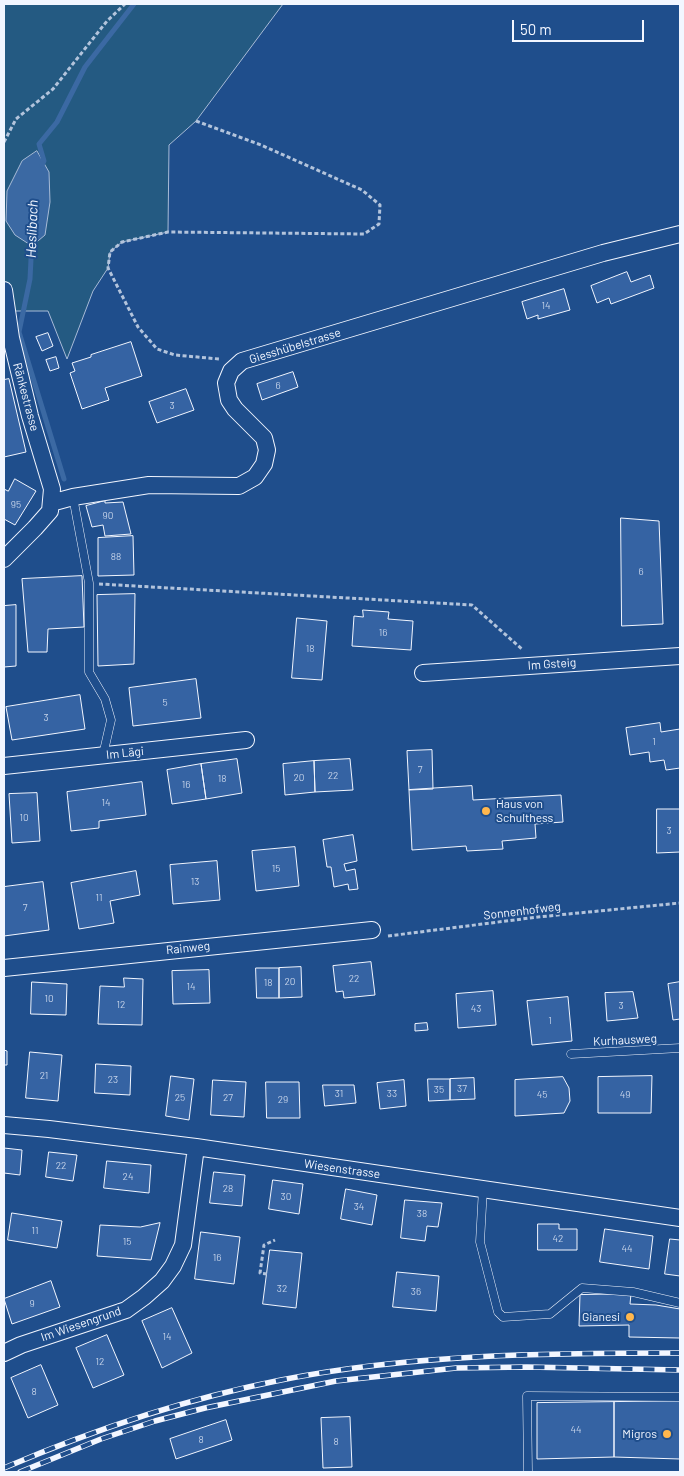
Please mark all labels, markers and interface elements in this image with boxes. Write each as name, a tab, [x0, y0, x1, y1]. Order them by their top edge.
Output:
scale bar	[514, 10, 646, 42]
text: 50 m	[520, 20, 552, 38]
water label: Heslibach	[23, 200, 41, 258]
house number: 14	[541, 300, 551, 312]
street label: Giesshübelstrasse	[247, 325, 343, 367]
street label: Ränkestrasse	[10, 361, 42, 433]
house number: 6	[275, 380, 281, 392]
house number: 3	[169, 400, 175, 412]
house number: 95	[11, 499, 21, 511]
house number: 90	[103, 510, 113, 522]
house number: 88	[111, 551, 121, 563]
house number: 6	[638, 566, 644, 578]
house number: 16	[379, 627, 387, 639]
house number: 18	[306, 643, 314, 655]
street label: Im Gsteig	[527, 655, 577, 673]
house number: 5	[162, 697, 168, 709]
house number: 3	[43, 712, 49, 724]
house number: 1	[652, 736, 656, 748]
street label: Im Lägi	[105, 744, 145, 762]
house number: 7	[418, 764, 422, 776]
house number: 22	[328, 770, 338, 782]
house number: 20	[293, 772, 305, 784]
house number: 18	[218, 773, 226, 785]
house number: 16	[182, 779, 190, 791]
house number: 14	[101, 797, 111, 809]
place label: Haus von Schulthess	[496, 797, 553, 825]
marker: Haus von Schulthess	[480, 805, 492, 817]
house number: 10	[19, 812, 29, 824]
house number: 3	[666, 825, 672, 837]
house number: 15	[272, 863, 280, 875]
house number: 13	[191, 876, 199, 888]
house number: 11	[95, 892, 103, 904]
street label: Sonnenhofweg	[483, 899, 561, 923]
house number: 7	[23, 902, 27, 914]
street label: Rainweg	[165, 939, 211, 957]
house number: 22	[349, 973, 359, 985]
house number: 20	[284, 976, 296, 988]
house number: 18	[264, 977, 272, 989]
house number: 14	[186, 981, 196, 993]
house number: 10	[44, 993, 54, 1005]
house number: 12	[117, 999, 125, 1011]
house number: 3	[618, 1000, 624, 1012]
house number: 43	[471, 1003, 481, 1015]
house number: 1	[548, 1015, 552, 1027]
street label: Kurhausweg	[593, 1031, 657, 1049]
house number: 21	[40, 1070, 48, 1082]
house number: 23	[108, 1074, 118, 1086]
house number: 37	[457, 1083, 467, 1095]
house number: 35	[434, 1084, 444, 1096]
house number: 31	[335, 1088, 343, 1100]
house number: 33	[387, 1088, 397, 1100]
house number: 45	[537, 1089, 547, 1101]
house number: 49	[620, 1089, 630, 1101]
house number: 25	[175, 1092, 185, 1104]
house number: 27	[223, 1092, 233, 1104]
house number: 29	[278, 1094, 288, 1106]
street label: Wiesenstrasse	[303, 1157, 381, 1181]
house number: 22	[56, 1160, 66, 1172]
house number: 24	[123, 1171, 133, 1183]
house number: 28	[223, 1183, 233, 1195]
house number: 30	[281, 1191, 291, 1203]
house number: 34	[354, 1201, 364, 1213]
house number: 38	[417, 1208, 427, 1220]
house number: 11	[31, 1225, 39, 1237]
house number: 42	[553, 1233, 563, 1245]
house number: 15	[123, 1236, 131, 1248]
house number: 44	[621, 1243, 633, 1255]
house number: 16	[213, 1252, 221, 1264]
house number: 32	[277, 1283, 287, 1295]
house number: 36	[411, 1286, 421, 1298]
house number: 9	[29, 1298, 35, 1310]
street label: Im Wiesengrund	[39, 1304, 123, 1344]
place label: Gianesi	[582, 1310, 620, 1324]
marker: Gianesi	[624, 1311, 636, 1323]
house number: 14	[162, 1331, 172, 1343]
house number: 12	[96, 1356, 104, 1368]
house number: 8	[31, 1386, 37, 1398]
house number: 44	[570, 1424, 582, 1436]
place label: Migros	[622, 1427, 657, 1441]
marker: Migros	[661, 1428, 673, 1440]
house number: 8	[198, 1434, 204, 1446]
house number: 8	[333, 1436, 339, 1448]

